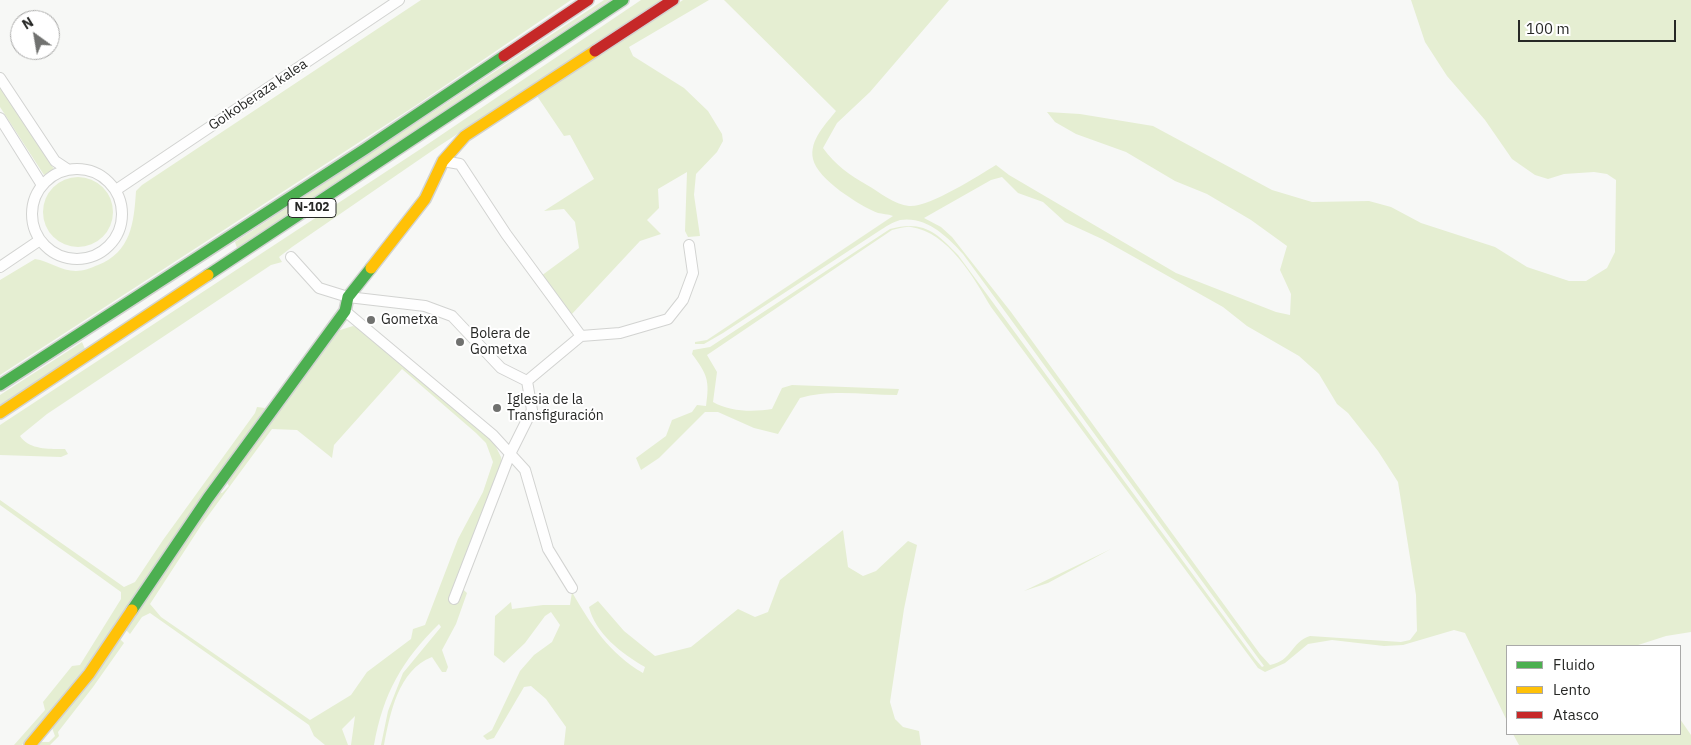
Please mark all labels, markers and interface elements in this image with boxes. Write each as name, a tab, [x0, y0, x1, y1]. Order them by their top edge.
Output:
north arrow	[10, 10, 60, 60]
scale bar	[1521, 10, 1678, 42]
text: N	[19, 13, 37, 33]
text: 100 m	[1526, 19, 1570, 38]
street label: Goikoberaza kalea	[205, 56, 311, 134]
road number: N-102	[288, 198, 336, 218]
place label: Gometxa	[381, 312, 438, 328]
marker: Gometxa	[365, 314, 377, 326]
place label: Bolera de Gometxa	[470, 326, 530, 358]
marker: Bolera de Gometxa	[454, 336, 466, 348]
place label: Iglesia de la Transfiguración	[507, 392, 604, 424]
marker: Iglesia de la Transfiguración	[491, 402, 503, 414]
legend	[1506, 645, 1681, 735]
text: Fluido	[1553, 655, 1595, 674]
text: Lento	[1553, 680, 1591, 699]
text: Atasco	[1553, 705, 1599, 724]

